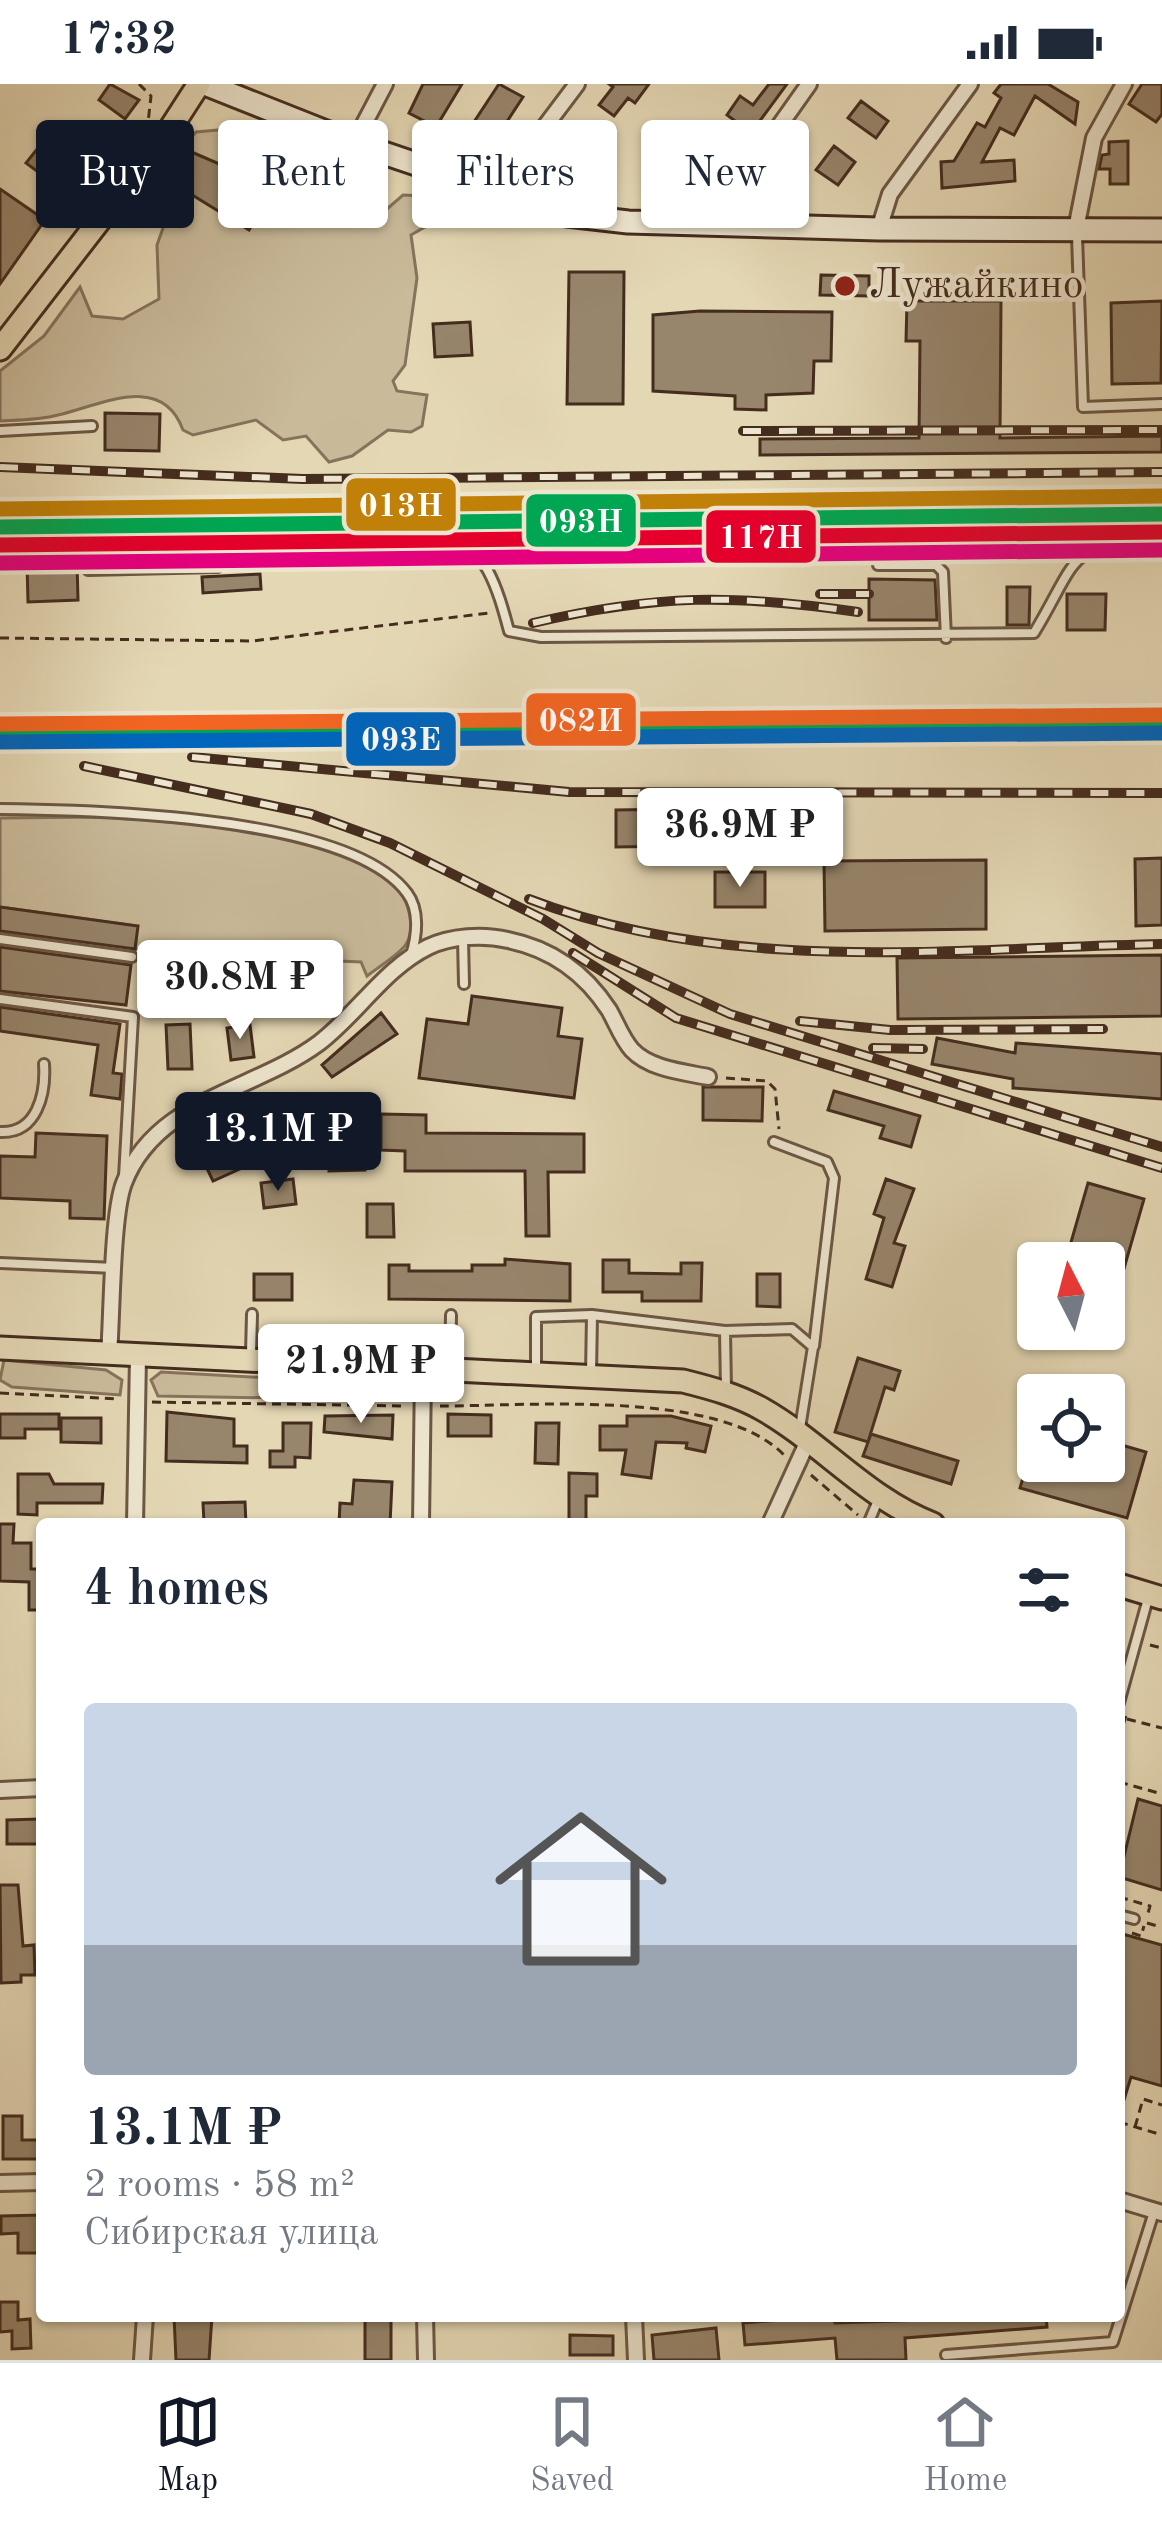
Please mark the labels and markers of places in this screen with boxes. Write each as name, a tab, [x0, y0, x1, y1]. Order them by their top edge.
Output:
place label: Лужайкино	[869, 265, 1084, 307]
marker: Лужайкино	[832, 273, 858, 299]
pin: 36.9M ₽	[629, 788, 851, 890]
pin: 30.8M ₽	[129, 940, 351, 1042]
pin: 13.1M ₽	[167, 1092, 389, 1194]
pin: 21.9M ₽	[250, 1324, 472, 1426]

